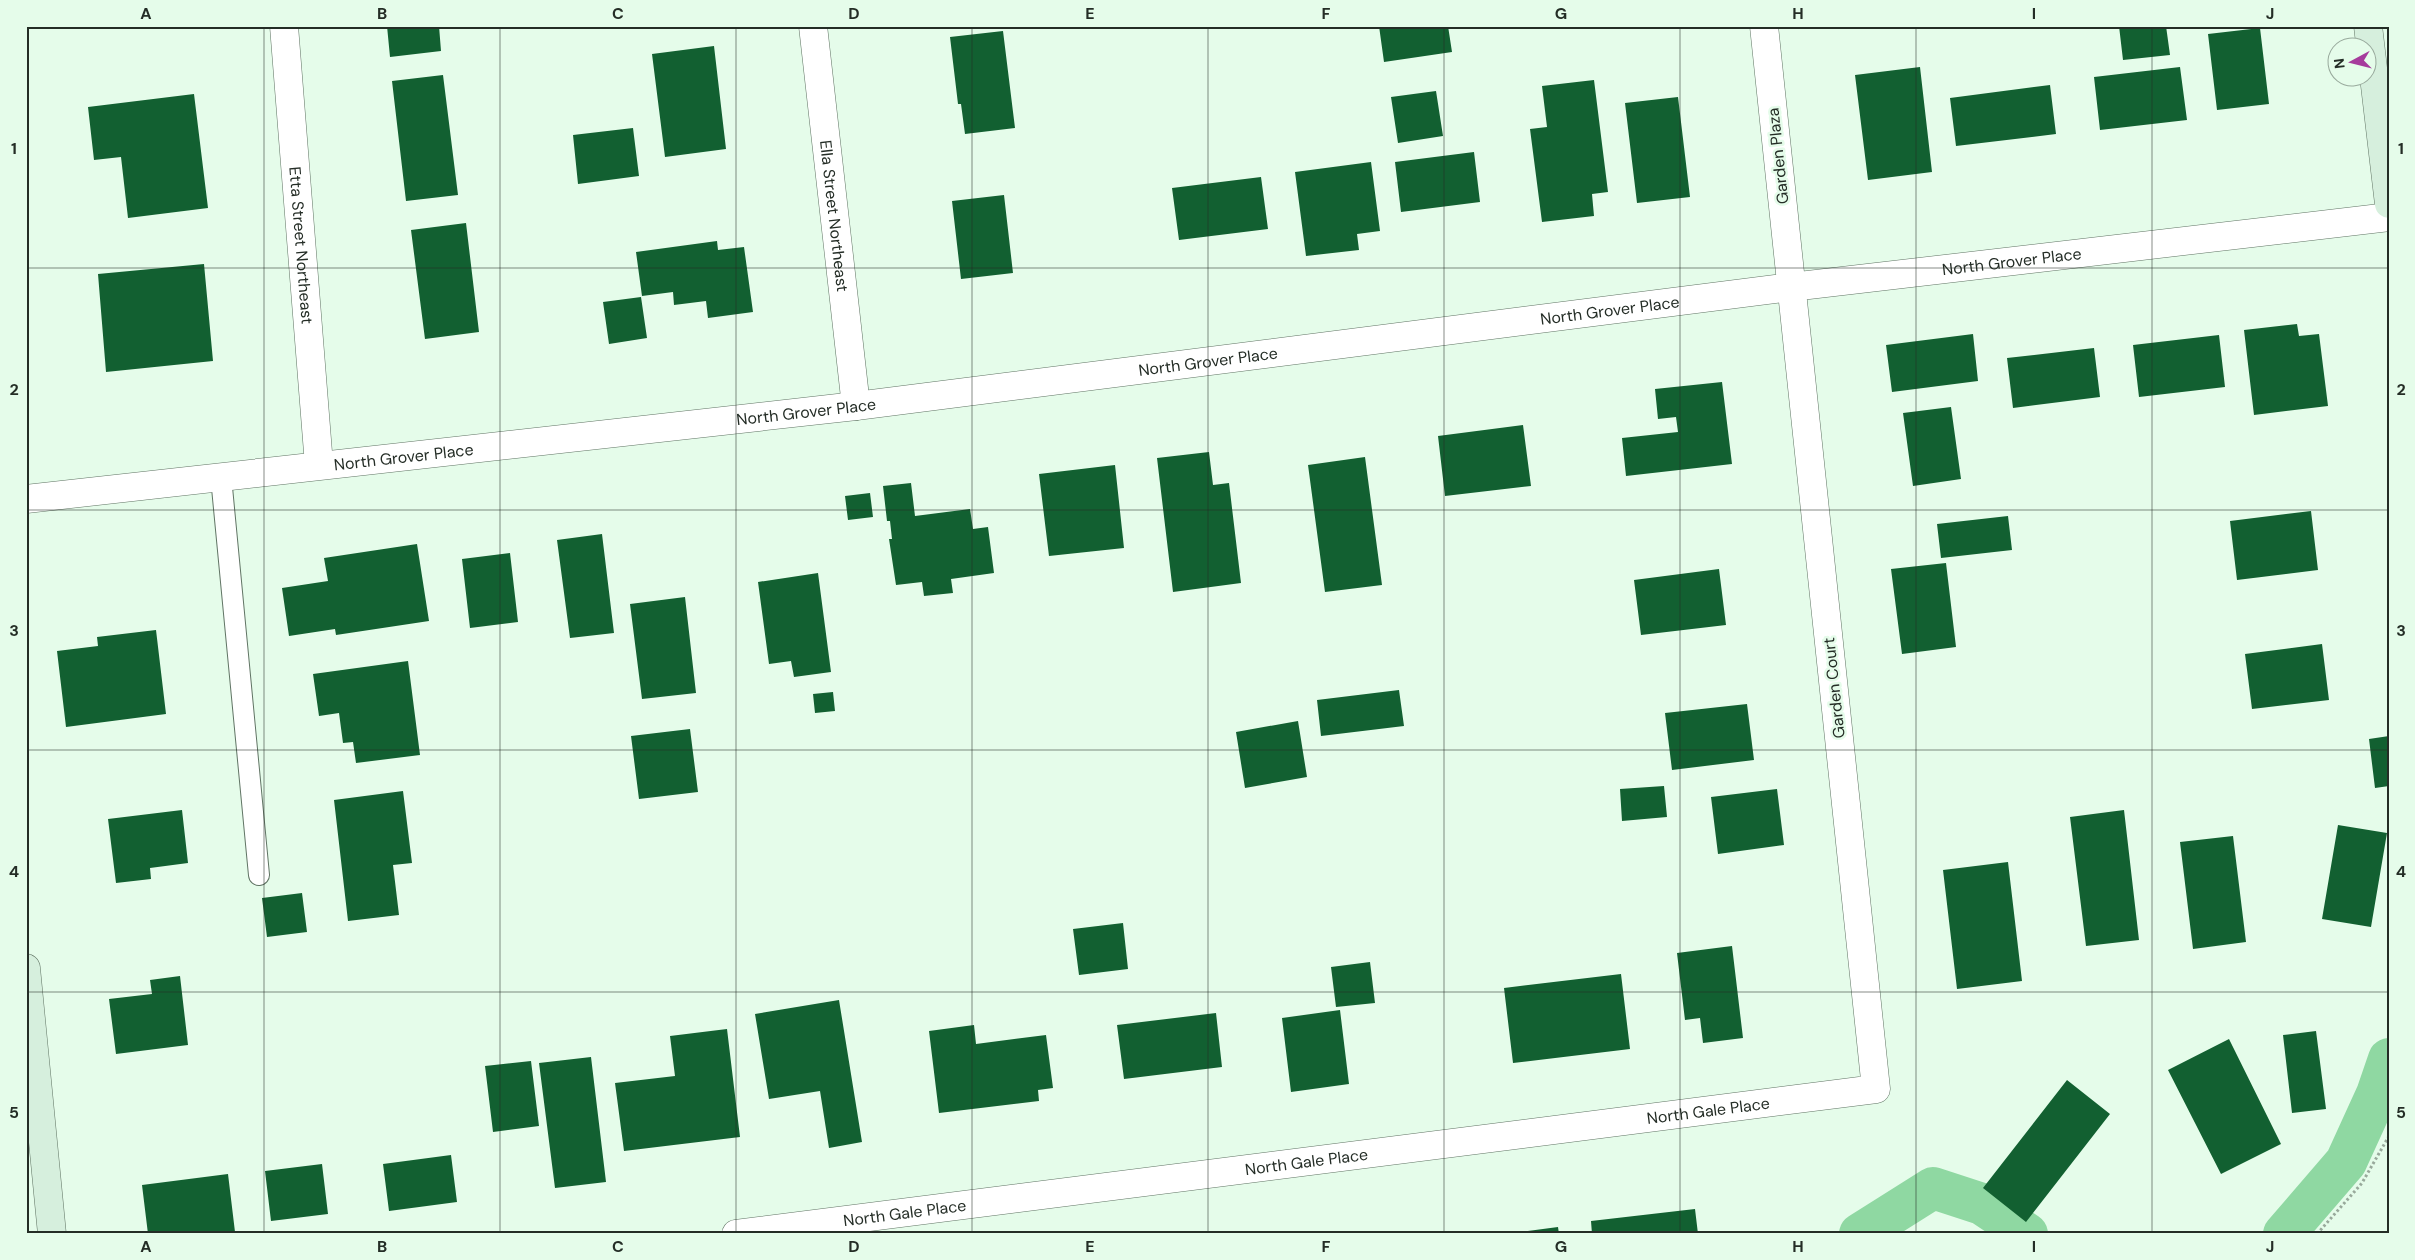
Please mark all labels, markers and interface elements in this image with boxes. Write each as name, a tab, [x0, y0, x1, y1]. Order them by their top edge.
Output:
text: A	[140, 3, 152, 24]
text: B	[377, 3, 387, 24]
text: C	[612, 3, 624, 24]
text: D	[848, 3, 860, 24]
text: E	[1085, 3, 1095, 24]
text: F	[1322, 3, 1331, 24]
text: G	[1555, 3, 1567, 24]
text: H	[1792, 3, 1804, 24]
text: I	[2032, 3, 2036, 24]
text: J	[2266, 3, 2274, 24]
north arrow	[2328, 38, 2378, 88]
text: N	[2330, 57, 2349, 70]
street label: Garden Plaza	[1763, 107, 1793, 205]
text: 1	[11, 138, 17, 159]
text: 1	[2398, 138, 2404, 159]
street label: Ella Street Northeast	[815, 139, 853, 293]
street label: Etta Street Northeast	[285, 166, 318, 325]
street label: North Grover Place	[1941, 243, 2083, 280]
street label: North Grover Place	[1539, 291, 1681, 329]
street label: North Grover Place	[1137, 342, 1279, 380]
text: 2	[9, 379, 19, 400]
text: 2	[2396, 379, 2406, 400]
street label: North Grover Place	[735, 393, 877, 430]
street label: North Grover Place	[333, 438, 474, 475]
text: 3	[9, 620, 19, 641]
text: 3	[2396, 620, 2406, 641]
street label: Garden Court	[1818, 637, 1850, 739]
text: 4	[9, 861, 19, 882]
text: 4	[2396, 861, 2406, 882]
street label: North Gale Place	[1645, 1092, 1771, 1129]
text: 5	[9, 1102, 19, 1123]
text: 5	[2396, 1102, 2406, 1123]
street label: North Gale Place	[1244, 1143, 1369, 1180]
street label: North Gale Place	[842, 1194, 967, 1231]
text: A	[140, 1236, 152, 1257]
text: B	[377, 1236, 387, 1257]
text: C	[612, 1236, 624, 1257]
text: D	[848, 1236, 860, 1257]
text: E	[1085, 1236, 1095, 1257]
text: F	[1322, 1236, 1331, 1257]
text: G	[1555, 1236, 1567, 1257]
text: H	[1792, 1236, 1804, 1257]
text: I	[2032, 1236, 2036, 1257]
text: J	[2266, 1236, 2274, 1257]

